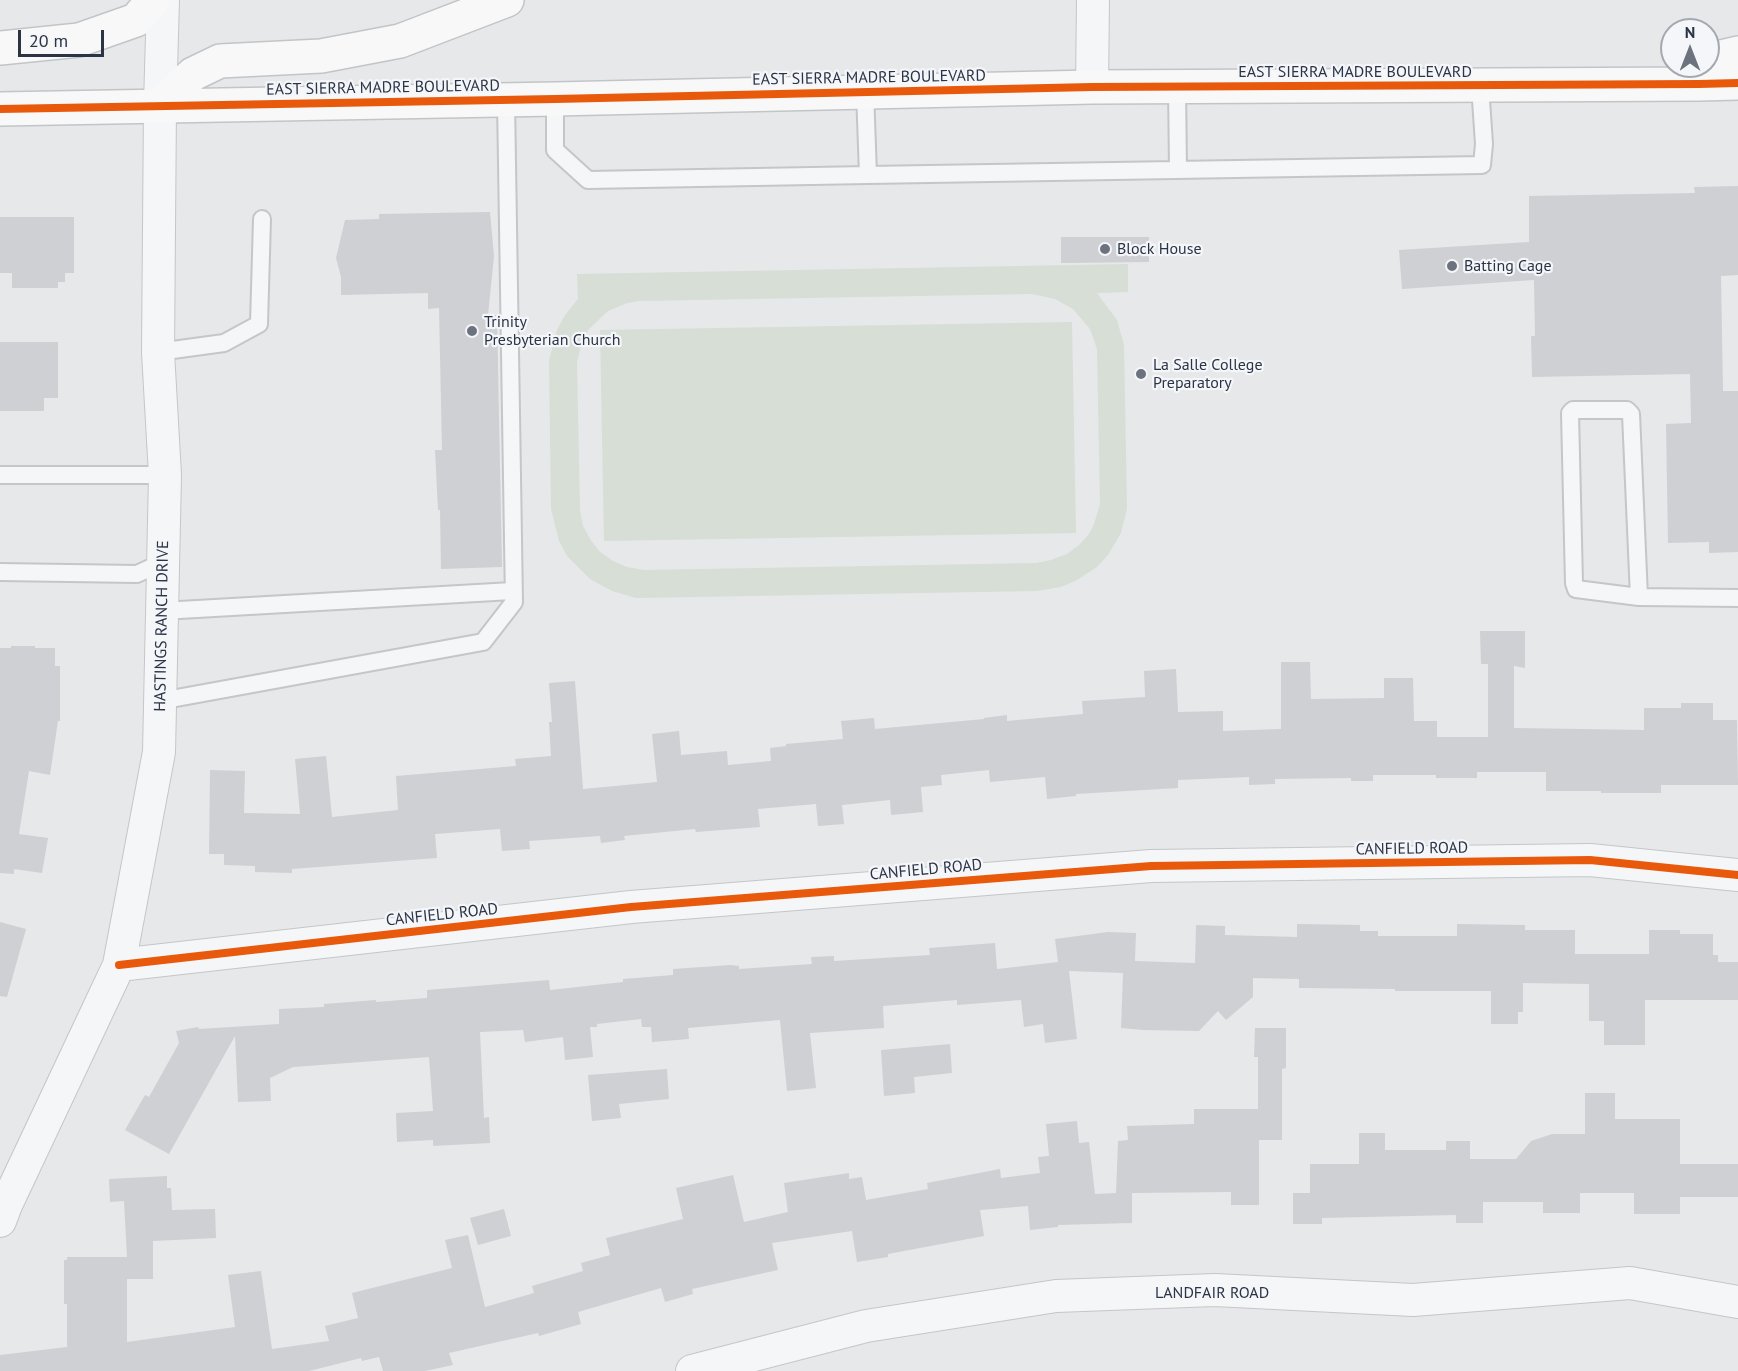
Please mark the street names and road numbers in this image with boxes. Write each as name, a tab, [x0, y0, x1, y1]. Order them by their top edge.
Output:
street label: EAST SIERRA MADRE BOULEVARD	[1238, 62, 1472, 82]
street label: EAST SIERRA MADRE BOULEVARD	[752, 66, 986, 90]
street label: EAST SIERRA MADRE BOULEVARD	[266, 76, 500, 100]
street label: HASTINGS RANCH DRIVE	[151, 540, 173, 712]
street label: CANFIELD ROAD	[1356, 838, 1468, 860]
street label: CANFIELD ROAD	[869, 856, 983, 884]
street label: CANFIELD ROAD	[385, 900, 499, 930]
street label: LANDFAIR ROAD	[1155, 1283, 1269, 1303]

